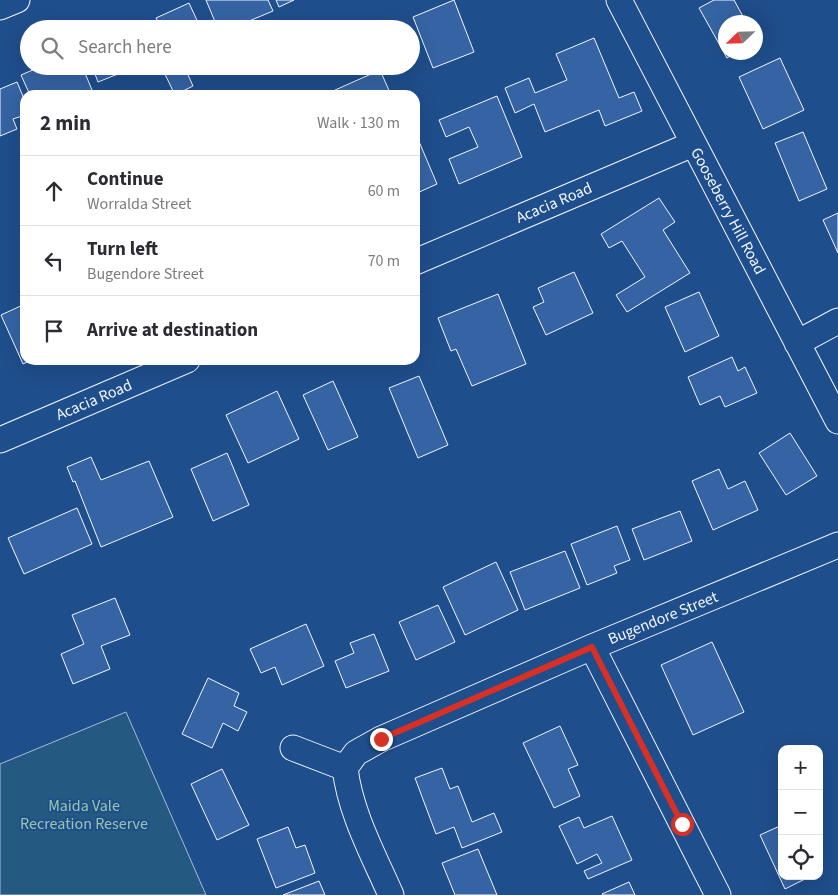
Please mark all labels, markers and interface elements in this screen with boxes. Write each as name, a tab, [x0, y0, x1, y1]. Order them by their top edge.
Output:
north arrow	[718, 15, 763, 60]
search box	[20, 20, 420, 75]
icon: search	[38, 34, 66, 62]
text: Search here	[78, 34, 172, 61]
text: 2 min	[40, 108, 91, 138]
text: Walk · 130 m	[317, 112, 400, 134]
street label: Gooseberry Hill Road	[685, 144, 771, 278]
text: Continue	[87, 166, 164, 193]
icon: ahead	[40, 177, 68, 205]
street label: Acacia Road	[513, 177, 595, 229]
text: 60 m	[368, 180, 400, 202]
text: Worralda Street	[87, 193, 191, 215]
text: Turn left	[87, 236, 158, 263]
icon: left	[40, 247, 68, 275]
text: 70 m	[368, 250, 400, 272]
text: Bugendore Street	[87, 263, 204, 285]
icon: arrive	[40, 317, 68, 345]
text: Arrive at destination	[87, 317, 258, 344]
street label: Acacia Road	[53, 374, 135, 426]
street label: Bugendore Street	[605, 586, 722, 650]
route end	[370, 728, 393, 751]
map controls	[778, 745, 823, 880]
button: +	[778, 745, 823, 790]
button: −	[778, 790, 823, 835]
park label: Maida Vale Recreation Reserve	[20, 795, 148, 835]
route start	[671, 813, 694, 836]
button: locate	[778, 835, 823, 880]

